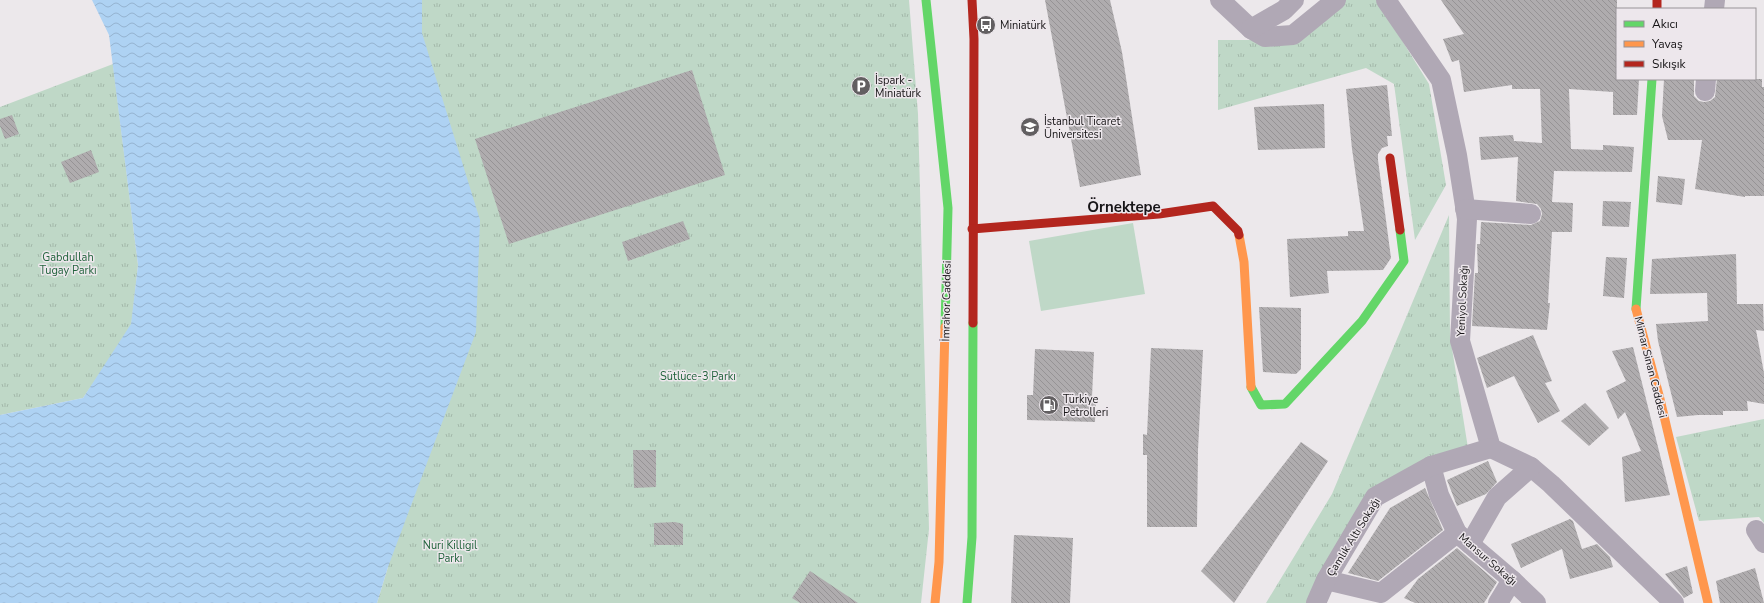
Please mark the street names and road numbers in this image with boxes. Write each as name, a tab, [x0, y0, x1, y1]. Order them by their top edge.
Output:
street label: İmrahor Caddesi	[938, 261, 955, 341]
street label: Yeniyol Sokağı	[1453, 265, 1472, 338]
street label: Mimar Sinan Caddesi	[1631, 315, 1670, 419]
street label: Çamlık Altı Sokağı	[1323, 495, 1384, 579]
street label: Mansur Sokağı	[1455, 530, 1520, 589]

